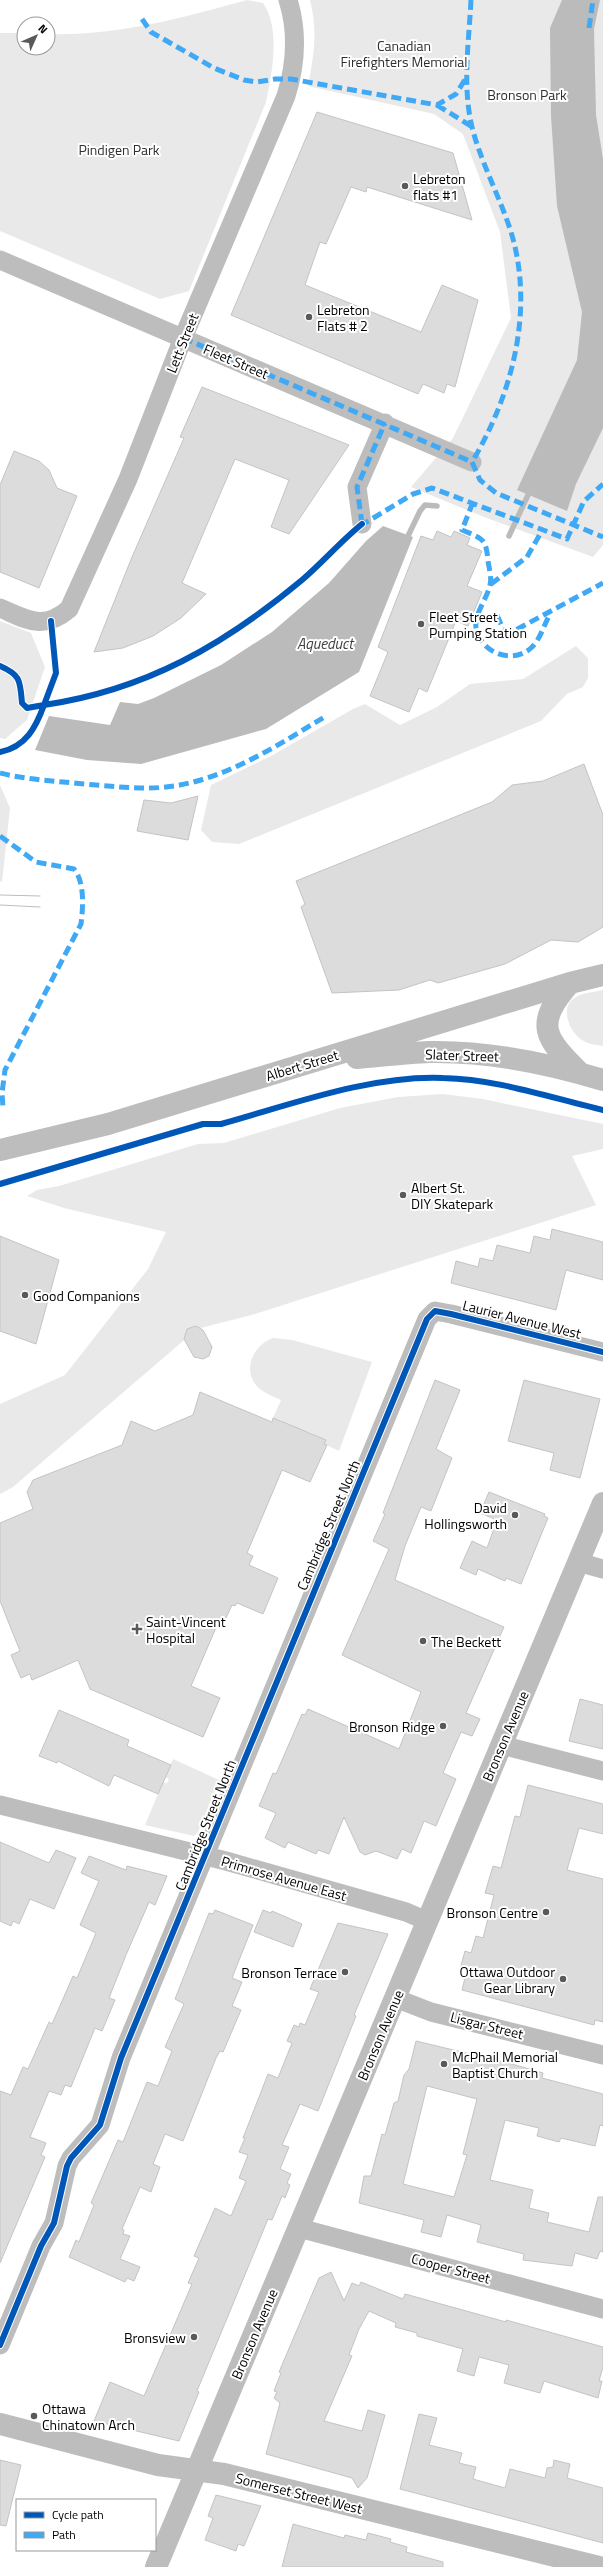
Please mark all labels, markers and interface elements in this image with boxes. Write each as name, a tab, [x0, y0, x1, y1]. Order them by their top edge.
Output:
north arrow	[16, 16, 56, 56]
text: N	[35, 21, 51, 37]
park label: Canadian Firefighters Memorial	[340, 35, 468, 72]
park label: Bronson Park	[487, 84, 567, 105]
park label: Pindigen Park	[78, 139, 160, 160]
place label: Lebreton flats #1	[413, 168, 466, 205]
marker: Lebreton flats #1	[400, 181, 410, 191]
place label: Lebreton Flats # 2	[317, 299, 370, 336]
street label: Lett Street	[161, 310, 204, 376]
marker: Lebreton Flats # 2	[304, 312, 314, 322]
street label: Fleet Street	[200, 338, 272, 384]
place label: Fleet Street Pumping Station	[429, 606, 527, 643]
marker: Fleet Street Pumping Station	[416, 619, 426, 629]
water label: Aqueduct	[297, 632, 355, 655]
street label: Slater Street	[425, 1043, 499, 1067]
street label: Albert Street	[263, 1044, 341, 1086]
place label: Albert St. DIY Skatepark	[411, 1177, 494, 1214]
marker: Albert St. DIY Skatepark	[398, 1190, 408, 1200]
place label: Good Companions	[33, 1285, 140, 1306]
marker: Good Companions	[20, 1290, 30, 1300]
street label: Laurier Avenue West	[460, 1294, 584, 1344]
street label: Cambridge Street North	[291, 1457, 365, 1593]
place label: David Hollingsworth	[424, 1497, 507, 1534]
marker: David Hollingsworth	[510, 1510, 520, 1520]
place label: Saint-Vincent Hospital	[146, 1611, 226, 1648]
marker: Saint-Vincent Hospital	[131, 1623, 143, 1635]
place label: The Beckett	[431, 1631, 501, 1652]
marker: The Beckett	[418, 1636, 428, 1646]
street label: Bronson Avenue	[476, 1687, 534, 1785]
place label: Bronson Ridge	[349, 1716, 435, 1737]
marker: Bronson Ridge	[438, 1721, 448, 1731]
street label: Cambridge Street North	[169, 1756, 241, 1894]
street label: Primrose Avenue East	[219, 1850, 349, 1906]
place label: Bronson Centre	[447, 1902, 538, 1923]
marker: Bronson Centre	[541, 1907, 551, 1917]
place label: Ottawa Outdoor Gear Library	[460, 1961, 555, 1998]
place label: Bronson Terrace	[241, 1962, 337, 1983]
marker: Bronson Terrace	[340, 1967, 350, 1977]
marker: Ottawa Outdoor Gear Library	[558, 1974, 568, 1984]
street label: Bronson Avenue	[351, 1986, 409, 2084]
street label: Lisgar Street	[448, 2006, 526, 2044]
place label: McPhail Memorial Baptist Church	[452, 2046, 558, 2083]
marker: McPhail Memorial Baptist Church	[439, 2059, 449, 2069]
street label: Cooper Street	[409, 2247, 493, 2289]
street label: Bronson Avenue	[225, 2285, 283, 2383]
place label: Bronsview	[124, 2327, 186, 2348]
marker: Bronsview	[189, 2332, 199, 2342]
place label: Ottawa Chinatown Arch	[42, 2398, 135, 2435]
marker: Ottawa Chinatown Arch	[29, 2411, 39, 2421]
street label: Somerset Street West	[233, 2467, 365, 2519]
legend	[16, 2499, 156, 2551]
text: Cycle path	[52, 2505, 104, 2524]
text: Path	[52, 2525, 76, 2544]

